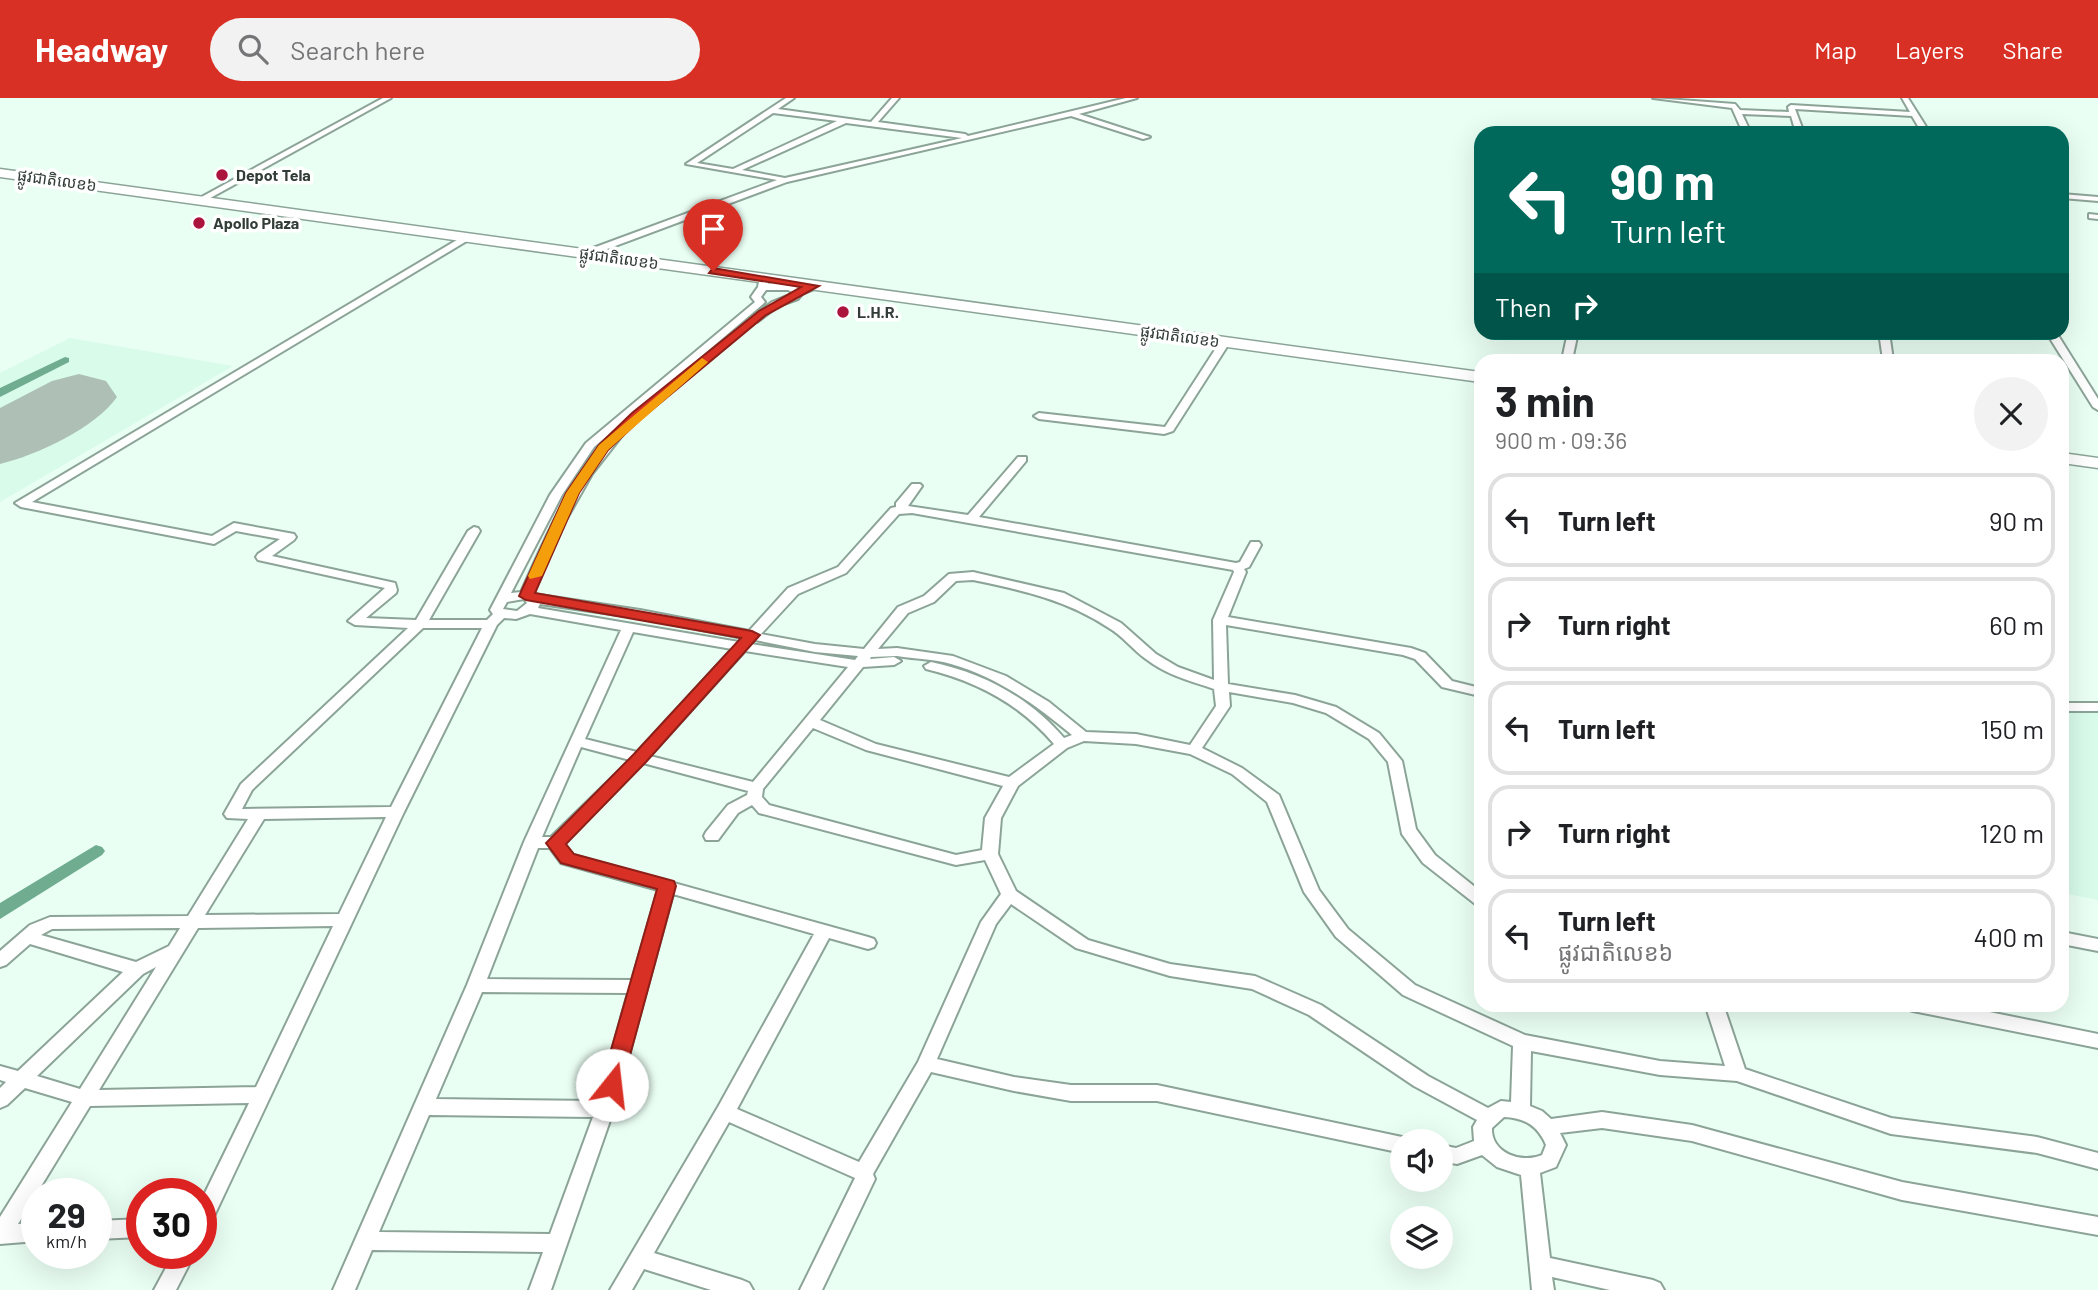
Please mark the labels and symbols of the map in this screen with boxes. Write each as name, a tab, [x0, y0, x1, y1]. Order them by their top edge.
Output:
street label: ផ្លូវជាតិលេខ៦	[15, 165, 98, 200]
place label: Depot Tela	[236, 165, 311, 184]
marker: Depot Tela	[214, 167, 230, 183]
pin	[683, 199, 743, 271]
place label: Apollo Plaza	[213, 213, 299, 232]
marker: Apollo Plaza	[191, 215, 207, 231]
street label: ផ្លូវជាតិលេខ៦	[577, 243, 660, 278]
place label: L.H.R.	[857, 302, 899, 321]
marker: L.H.R.	[835, 304, 851, 320]
street label: ផ្លូវជាតិលេខ៦	[1138, 321, 1221, 356]
position arrow	[575, 1048, 649, 1122]
speed limit sign: 30	[126, 1178, 217, 1269]

